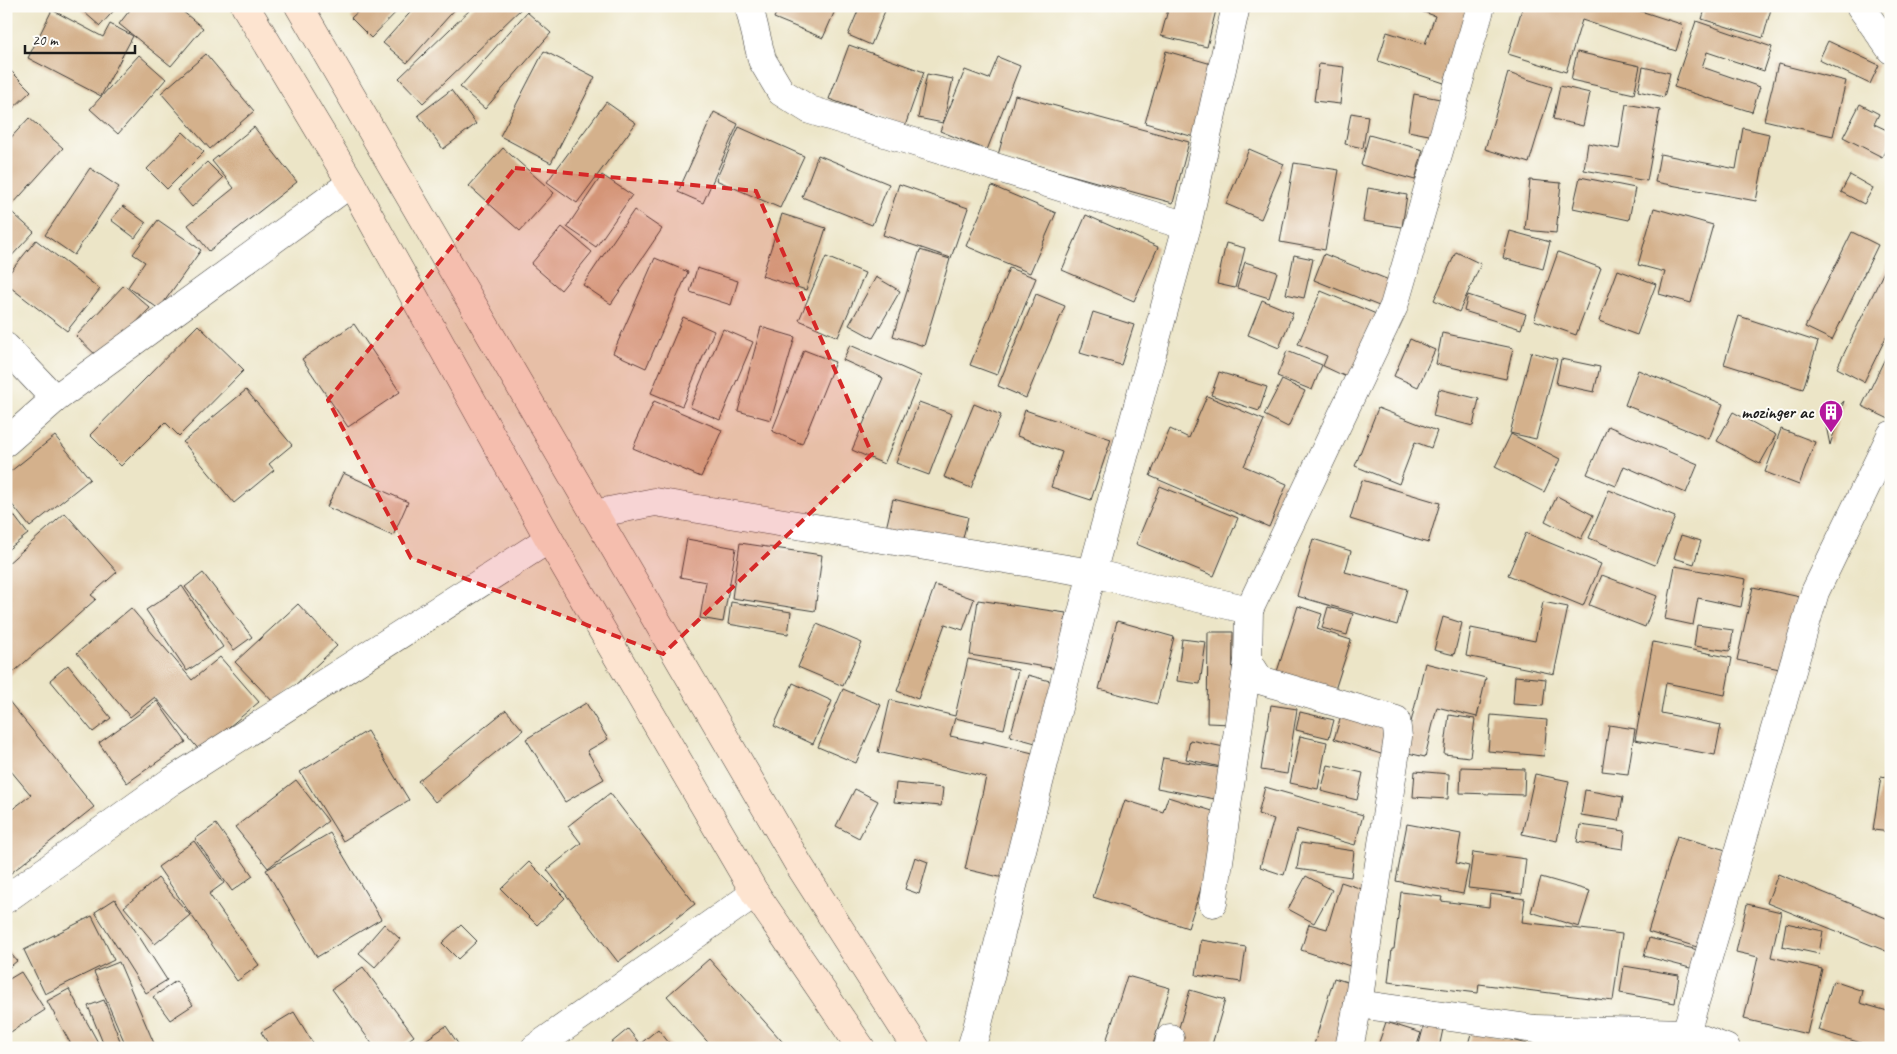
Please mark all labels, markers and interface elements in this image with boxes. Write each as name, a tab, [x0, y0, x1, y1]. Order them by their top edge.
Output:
scale bar	[25, 22, 135, 54]
text: 20 m	[32, 31, 59, 50]
building icon: mozinger ac	[1818, 399, 1844, 433]
place label: mozinger ac	[1741, 401, 1815, 423]

